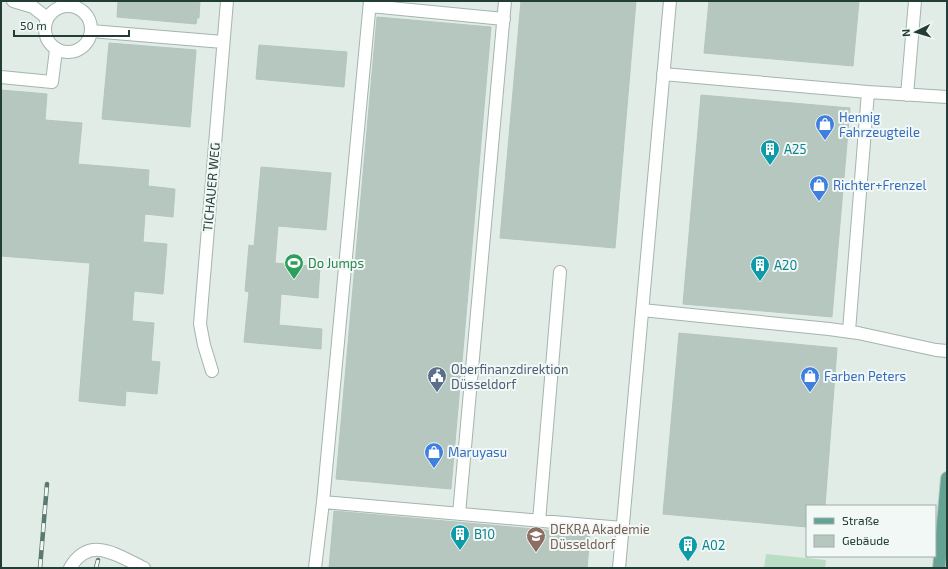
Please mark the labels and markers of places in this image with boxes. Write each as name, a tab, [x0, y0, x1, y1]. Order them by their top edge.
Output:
place label: Hennig Fahrzeugteile	[839, 109, 920, 140]
shop icon: Hennig Fahrzeugteile	[814, 113, 836, 141]
building icon: A25	[759, 138, 781, 166]
place label: A25	[784, 141, 806, 157]
shop icon: Richter+Frenzel	[808, 174, 830, 202]
place label: Richter+Frenzel	[833, 177, 926, 193]
sports icon: Do Jumps	[283, 252, 305, 280]
building icon: A20	[749, 254, 771, 282]
place label: Do Jumps	[308, 255, 364, 271]
place label: A20	[774, 257, 797, 273]
place label: Oberfinanzdirektion Düsseldorf	[451, 361, 568, 392]
public building icon: Oberfinanzdirektion Düsseldorf	[426, 365, 448, 393]
shop icon: Farben Peters	[799, 365, 821, 393]
place label: Farben Peters	[824, 368, 906, 384]
shop icon: Maruyasu	[423, 441, 445, 469]
place label: Maruyasu	[448, 444, 507, 460]
place label: DEKRA Akademie Düsseldorf	[550, 521, 650, 552]
building icon: B10	[449, 523, 471, 551]
school or university icon: DEKRA Akademie Düsseldorf	[525, 525, 547, 553]
place label: B10	[474, 526, 495, 542]
building icon: A02	[677, 534, 699, 562]
place label: A02	[702, 537, 725, 553]

